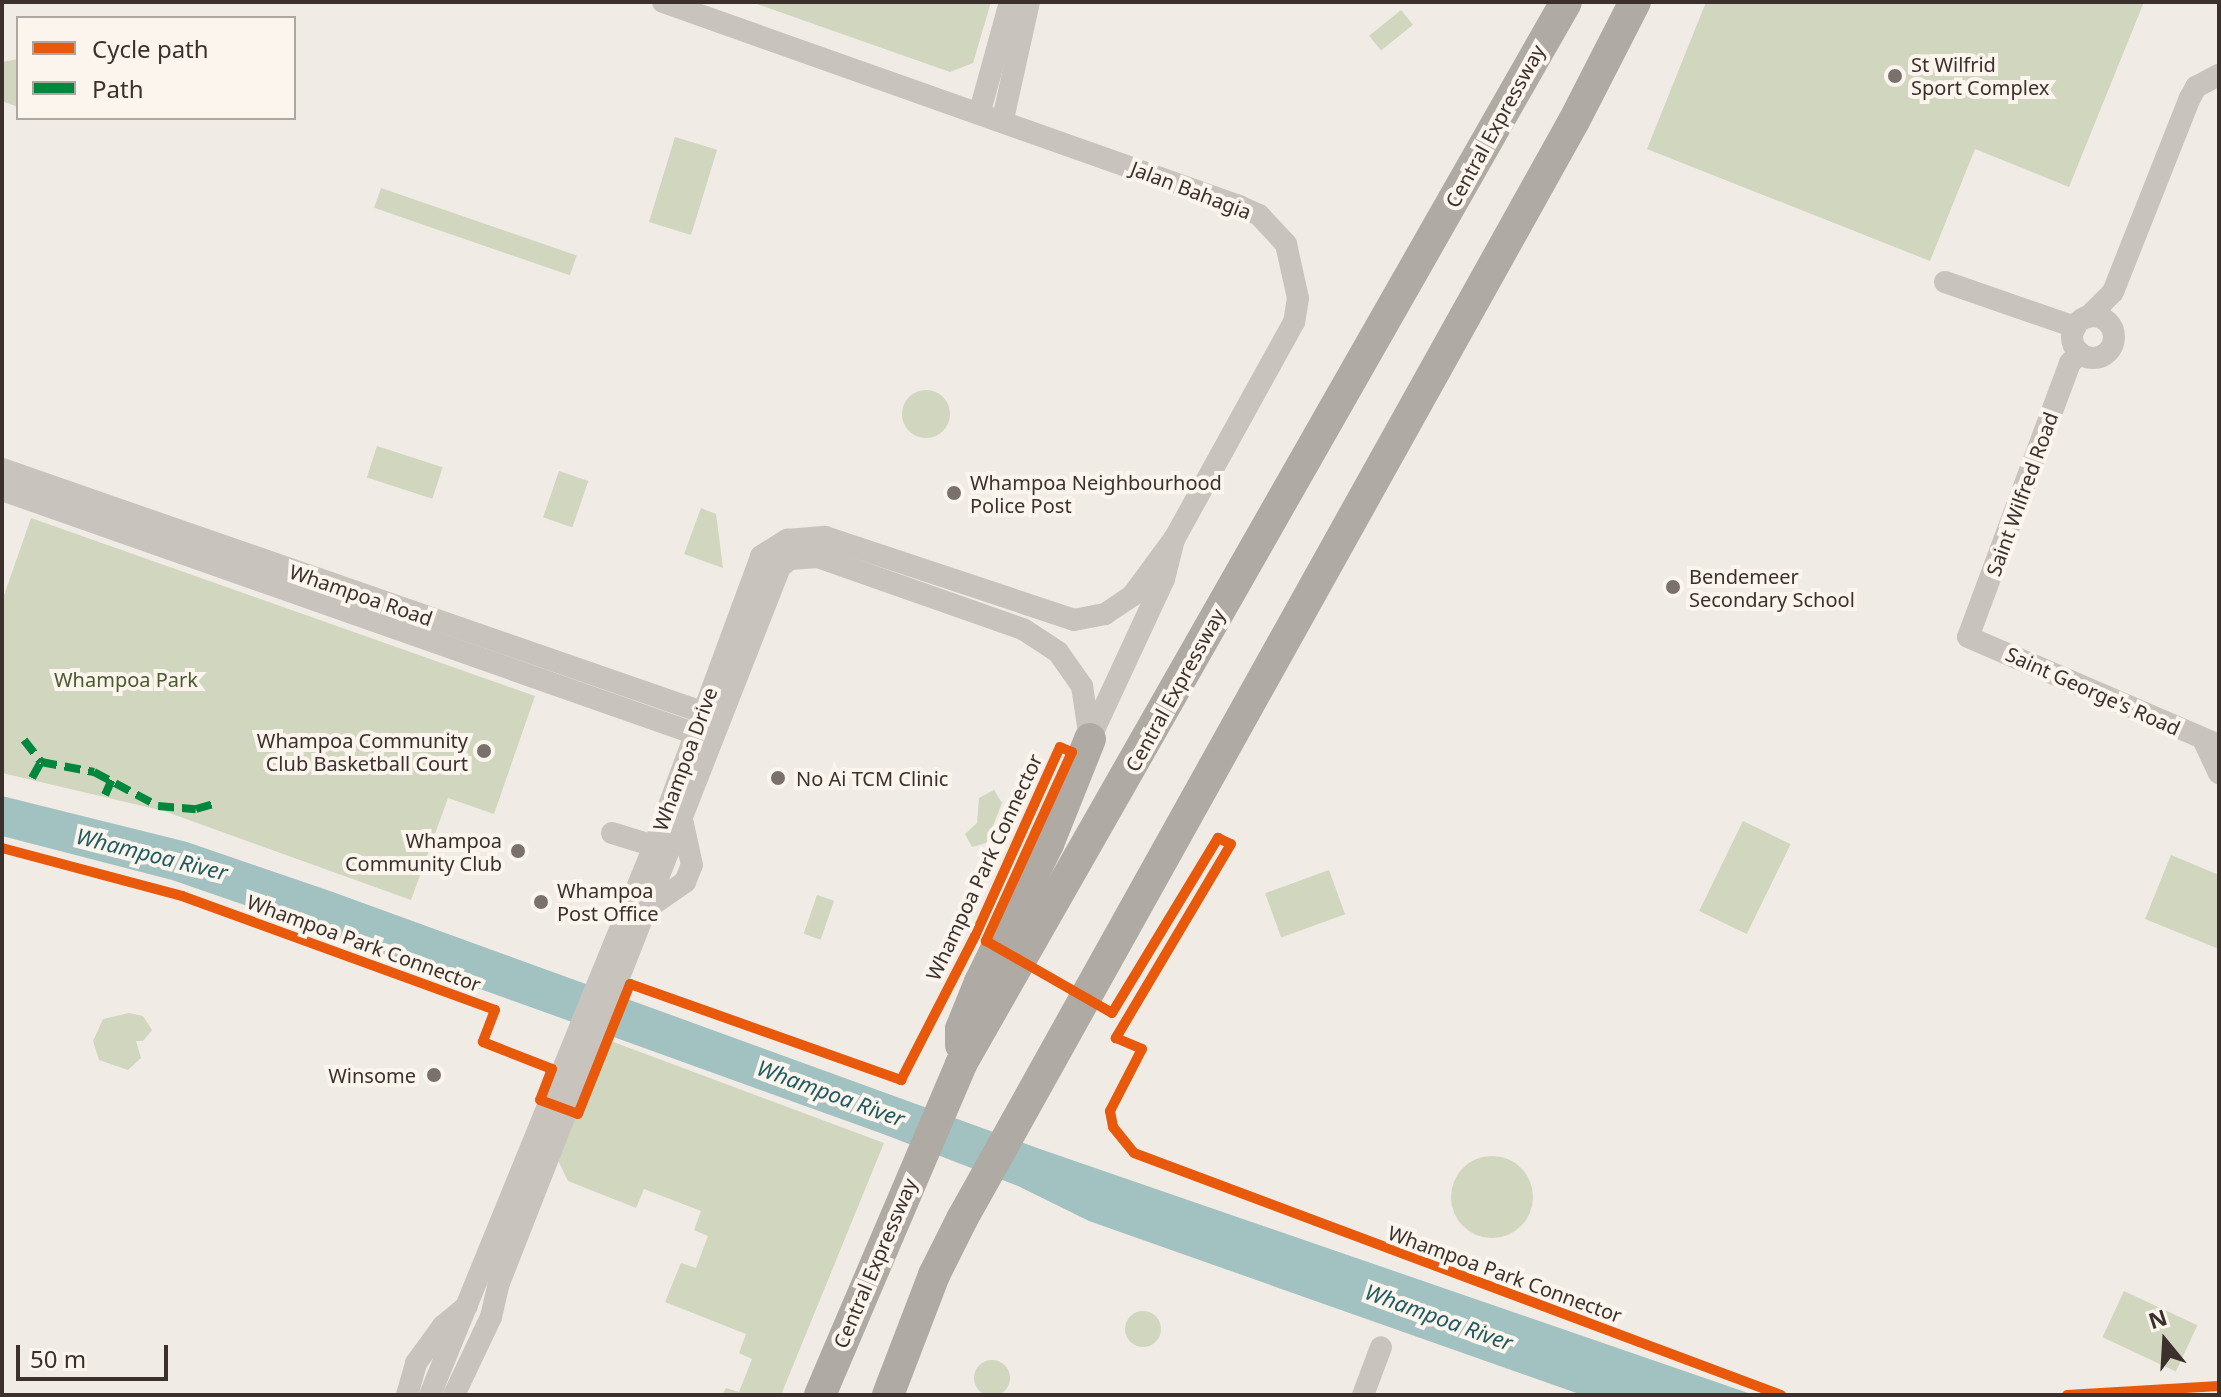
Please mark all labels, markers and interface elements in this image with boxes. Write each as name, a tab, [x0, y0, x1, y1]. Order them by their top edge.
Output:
legend	[16, 16, 296, 120]
text: Cycle path	[92, 32, 209, 65]
street label: Central Expressway	[1440, 40, 1550, 212]
place label: St Wilfrid Sport Complex	[1911, 52, 2049, 99]
marker: St Wilfrid Sport Complex	[1886, 67, 1904, 85]
text: Path	[92, 72, 143, 105]
street label: Jalan Bahagia	[1127, 156, 1255, 224]
street label: Saint Wilfred Road	[1981, 409, 2063, 579]
place label: Whampoa Neighbourhood Police Post	[970, 470, 1222, 517]
marker: Whampoa Neighbourhood Police Post	[945, 484, 963, 502]
street label: Whampoa Road	[286, 559, 436, 631]
place label: Bendemeer Secondary School	[1689, 564, 1855, 611]
marker: Bendemeer Secondary School	[1664, 578, 1682, 596]
street label: Central Expressway	[1120, 604, 1230, 776]
street label: Saint George's Road	[2002, 642, 2184, 740]
park label: Whampoa Park	[54, 667, 198, 691]
street label: Whampoa Drive	[648, 684, 722, 834]
place label: Whampoa Community Club Basketball Court	[257, 728, 468, 775]
marker: Whampoa Community Club Basketball Court	[475, 742, 493, 760]
street label: Whampoa Park Connector	[921, 750, 1047, 984]
place label: No Ai TCM Clinic	[796, 766, 948, 790]
marker: No Ai TCM Clinic	[767, 767, 789, 789]
water label: Whampoa River	[74, 822, 230, 886]
place label: Whampoa Community Club	[345, 828, 502, 875]
marker: Whampoa Community Club	[509, 842, 527, 860]
place label: Whampoa Post Office	[557, 878, 659, 925]
street label: Whampoa Park Connector	[244, 889, 484, 997]
marker: Whampoa Post Office	[532, 893, 550, 911]
water label: Whampoa River	[754, 1054, 908, 1132]
place label: Winsome	[328, 1063, 416, 1087]
marker: Winsome	[423, 1064, 445, 1086]
street label: Central Expressway	[828, 1174, 922, 1352]
street label: Whampoa Park Connector	[1385, 1220, 1625, 1328]
water label: Whampoa River	[1362, 1278, 1516, 1356]
north arrow	[2125, 1301, 2205, 1381]
text: N	[2144, 1301, 2171, 1335]
scale bar	[20, 1329, 172, 1379]
text: 50 m	[30, 1342, 86, 1375]

